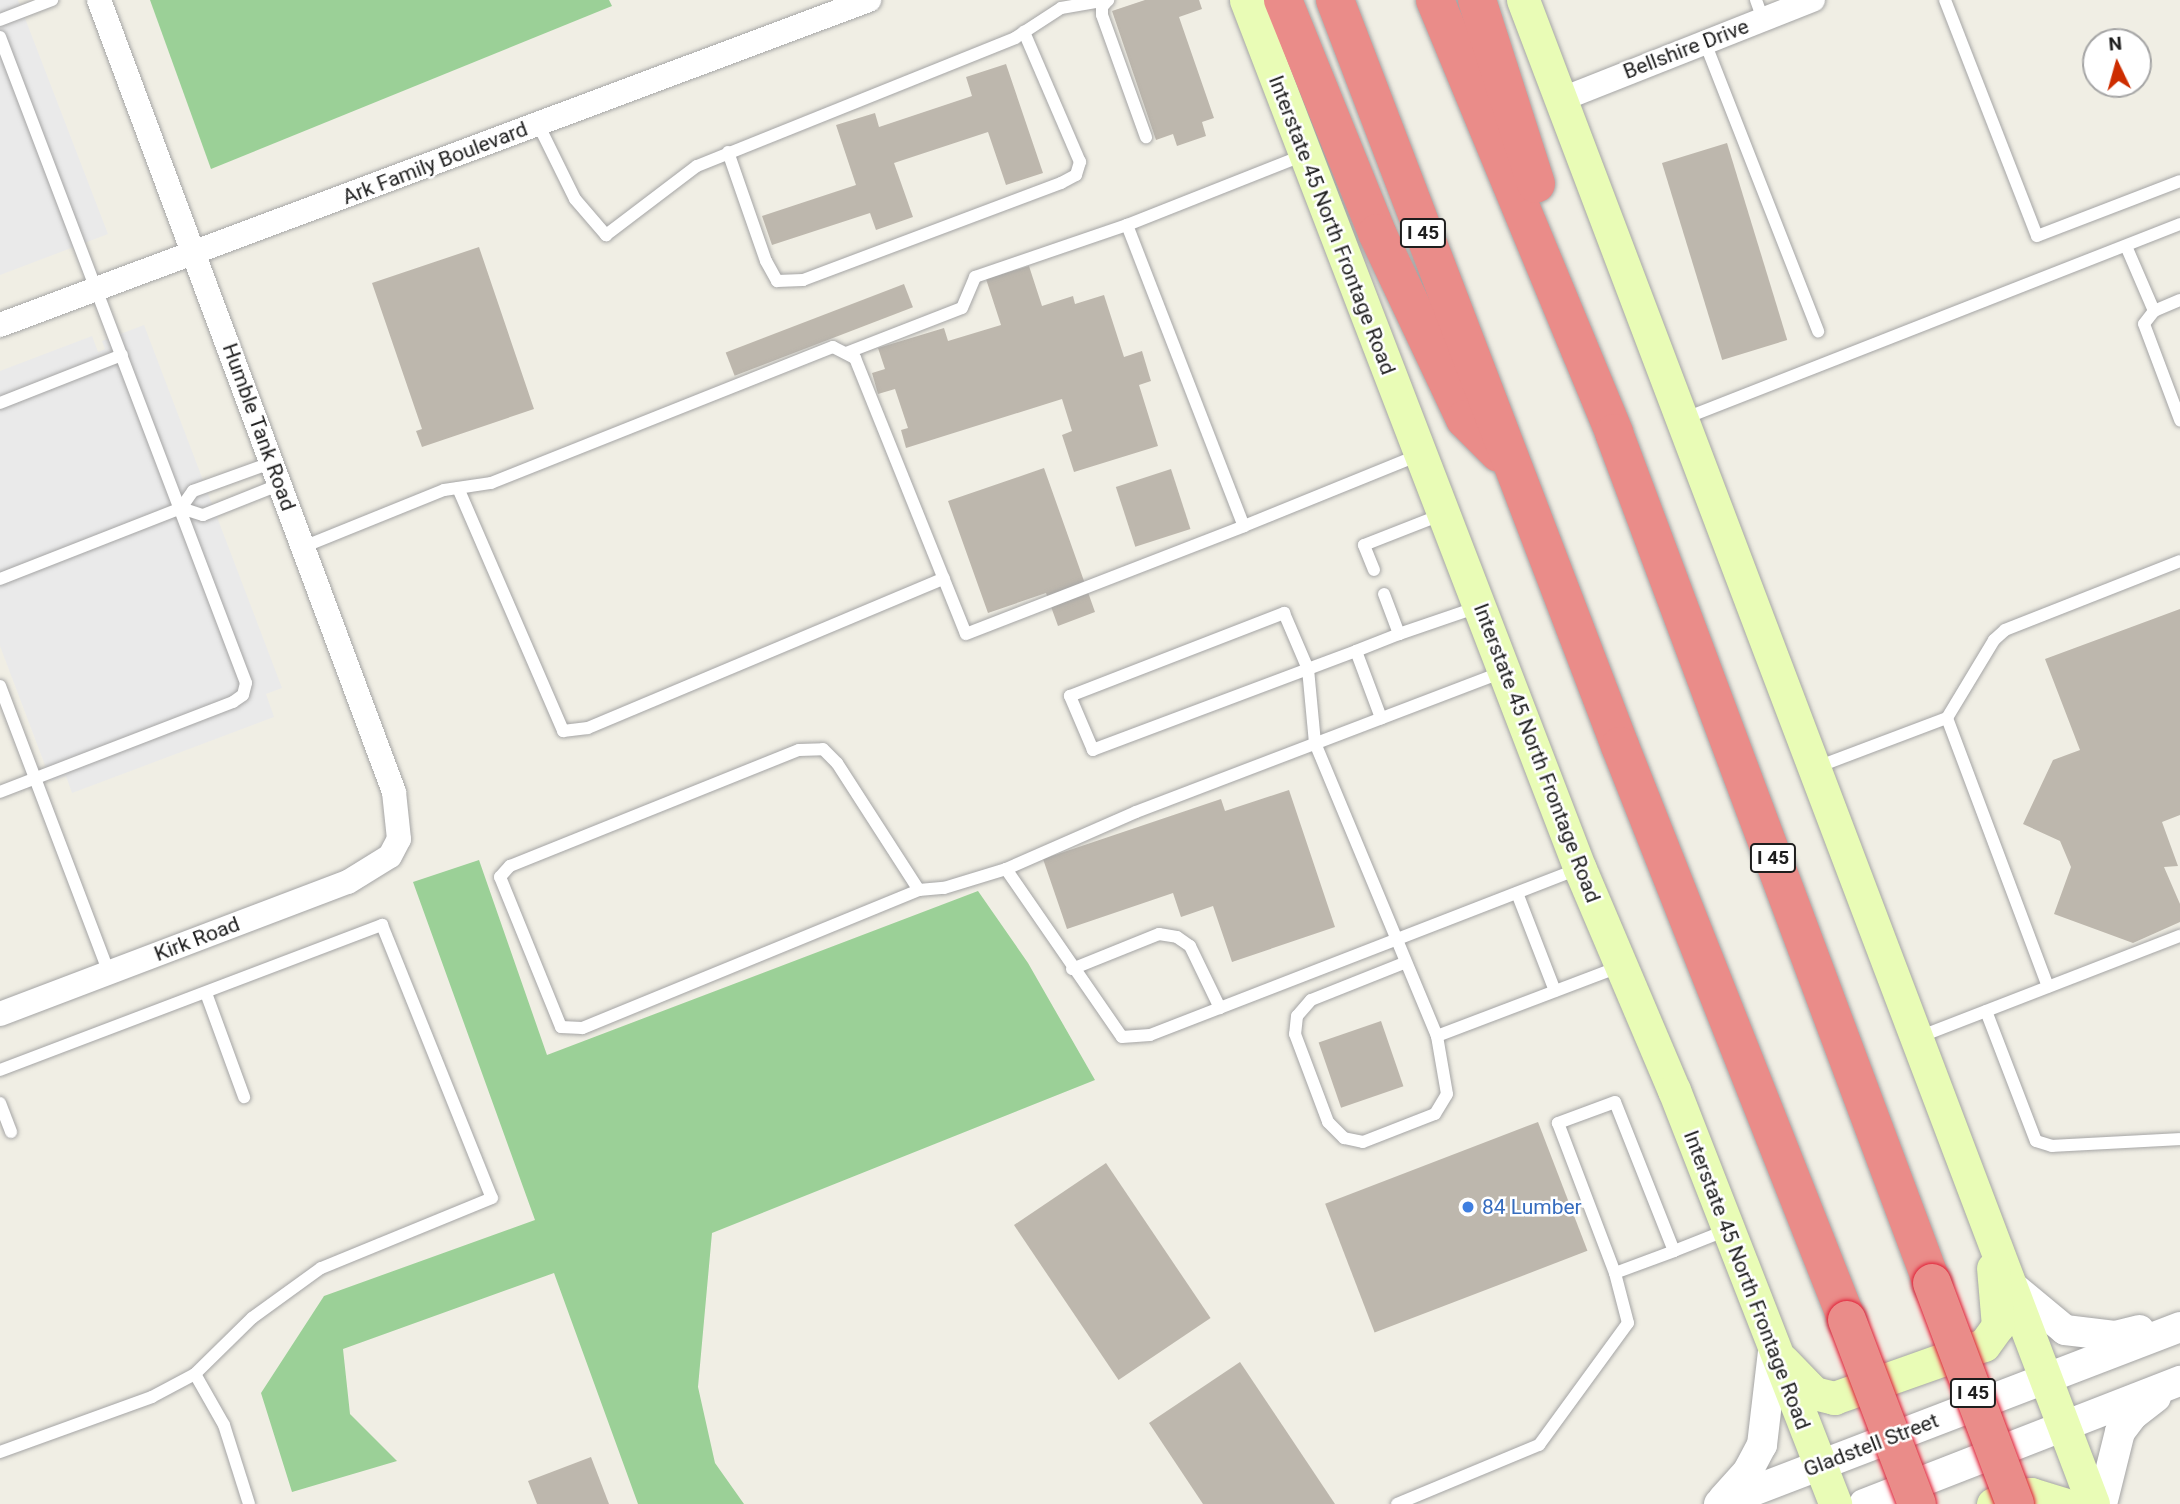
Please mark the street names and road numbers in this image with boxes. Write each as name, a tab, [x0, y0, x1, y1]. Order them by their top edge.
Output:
street label: Bellshire Drive	[1620, 14, 1752, 84]
street label: Interstate 45 North Frontage Road	[1263, 72, 1401, 378]
street label: Ark Family Boulevard	[339, 116, 531, 210]
road number: I 45	[1398, 218, 1448, 248]
street label: Humble Tank Road	[217, 340, 301, 514]
street label: Interstate 45 North Frontage Road	[1468, 600, 1606, 906]
road number: I 45	[1748, 842, 1798, 874]
street label: Kirk Road	[151, 911, 243, 967]
street label: Interstate 45 North Frontage Road	[1678, 1127, 1816, 1433]
road number: I 45	[1948, 1378, 1997, 1408]
street label: Gladstell Street	[1800, 1408, 1942, 1482]

